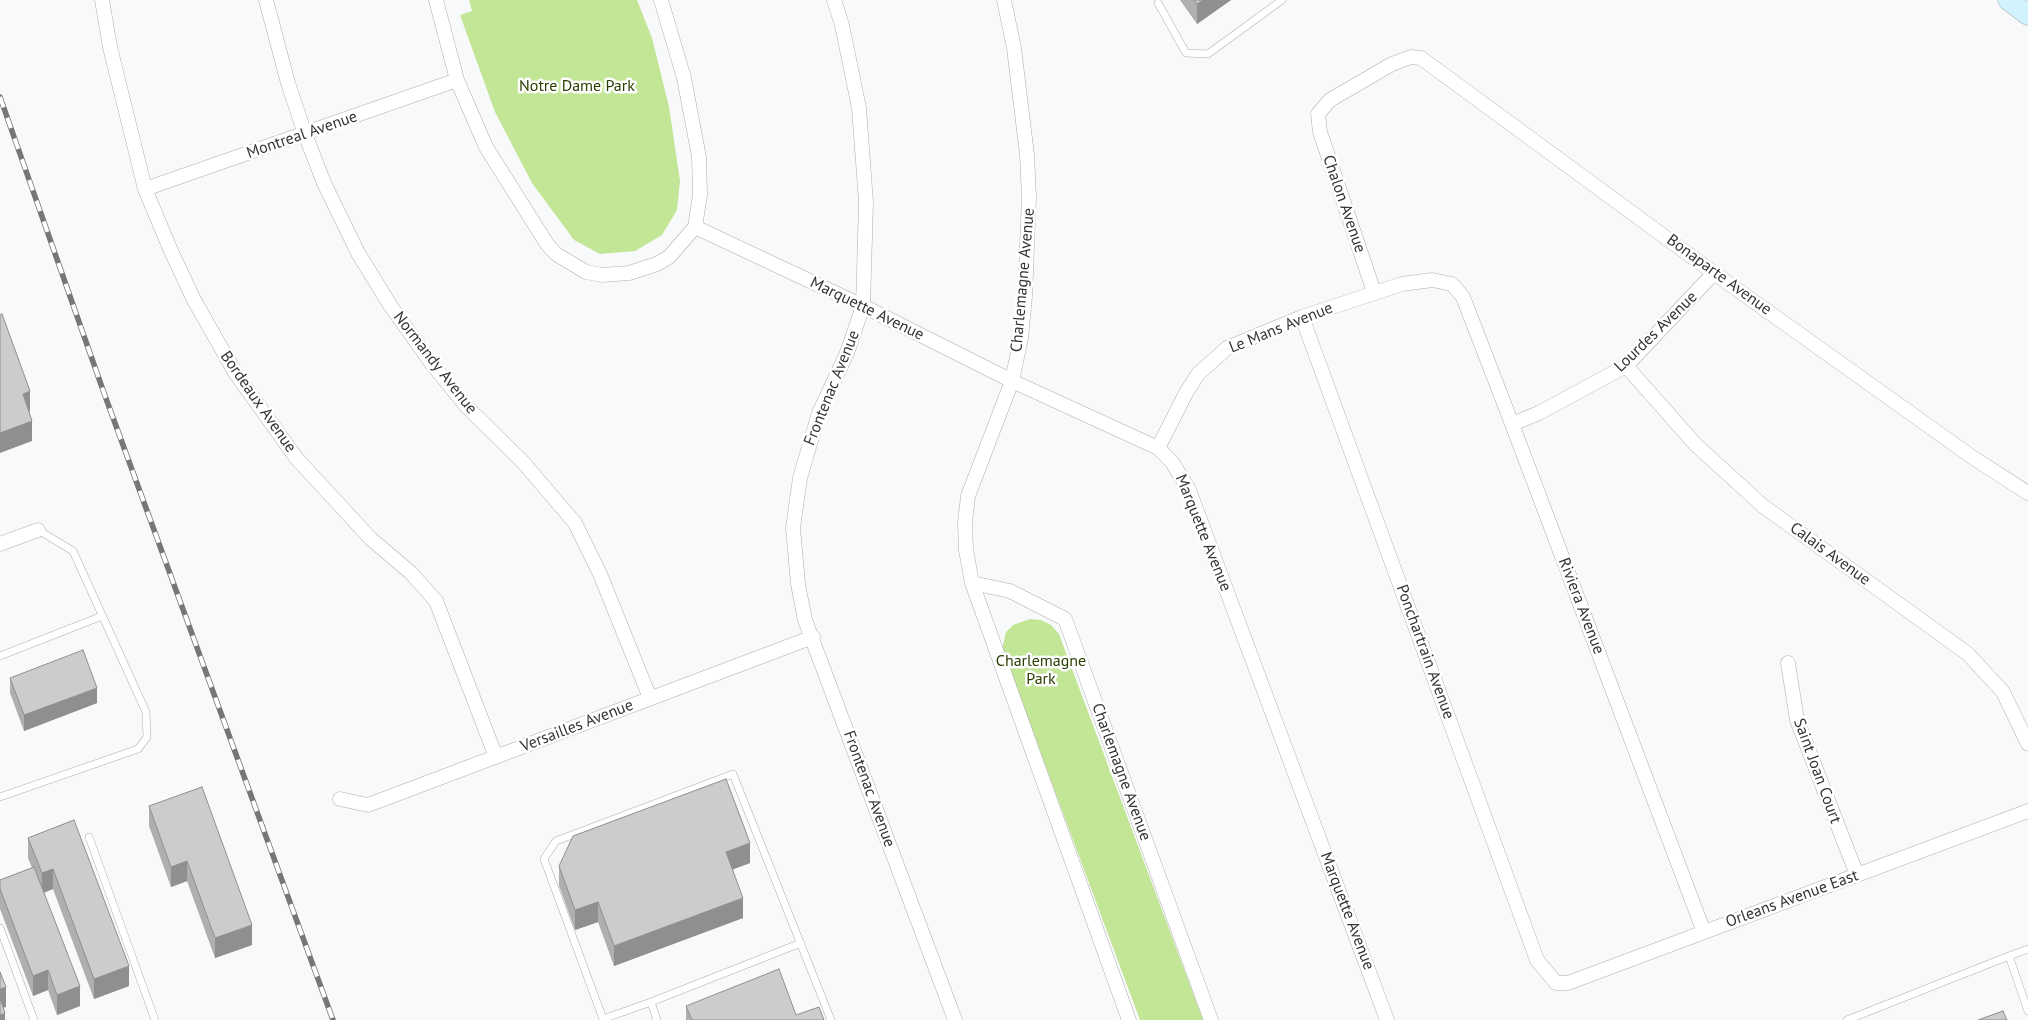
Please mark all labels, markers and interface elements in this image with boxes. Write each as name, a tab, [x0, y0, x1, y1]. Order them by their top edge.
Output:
park label: Notre Dame Park	[519, 76, 635, 96]
street label: Montreal Avenue	[244, 107, 360, 163]
street label: Chalon Avenue	[1318, 153, 1370, 255]
street label: Charlemagne Avenue	[1007, 207, 1039, 353]
street label: Bonaparte Avenue	[1663, 231, 1775, 319]
street label: Marquette Avenue	[807, 273, 927, 345]
street label: Lourdes Avenue	[1611, 288, 1701, 376]
street label: Le Mans Avenue	[1226, 298, 1336, 358]
street label: Normandy Avenue	[389, 308, 481, 418]
street label: Frontenac Avenue	[800, 328, 864, 448]
street label: Bordeaux Avenue	[216, 348, 300, 456]
street label: Marquette Avenue	[1171, 472, 1235, 594]
street label: Calais Avenue	[1786, 518, 1874, 590]
street label: Riviera Avenue	[1554, 555, 1608, 657]
street label: Ponchartrain Avenue	[1392, 582, 1458, 722]
park label: Charlemagne Park	[996, 651, 1086, 689]
street label: Versailles Avenue	[518, 696, 636, 756]
street label: Charlemagne Avenue	[1087, 701, 1155, 843]
street label: Saint Joan Court	[1789, 716, 1845, 826]
street label: Frontenac Avenue	[839, 728, 899, 850]
street label: Marquette Avenue	[1316, 849, 1378, 973]
street label: Orleans Avenue East	[1723, 866, 1861, 932]

